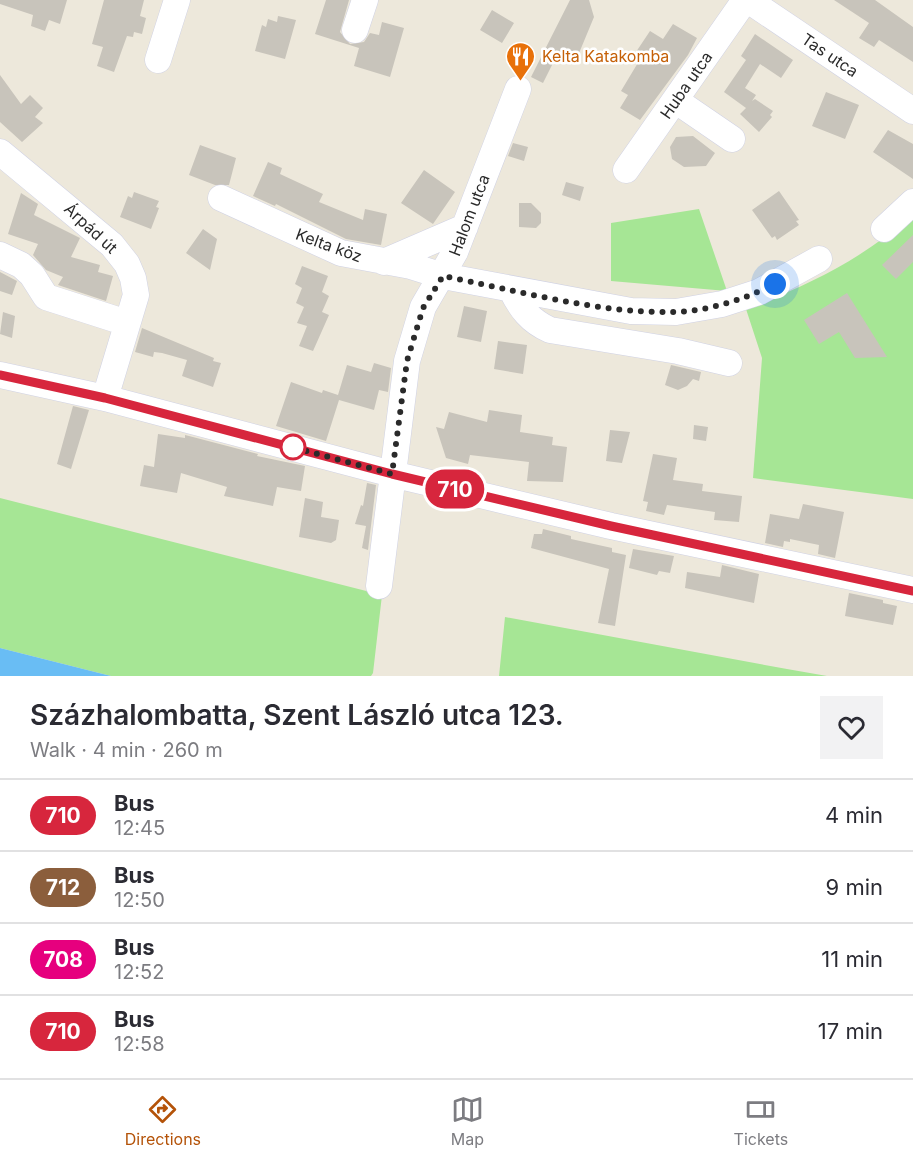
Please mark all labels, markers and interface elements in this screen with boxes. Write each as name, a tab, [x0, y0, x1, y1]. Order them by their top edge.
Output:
street label: Tas utca	[798, 29, 862, 81]
restaurant icon: Kelta Katakomba	[505, 40, 537, 82]
place label: Kelta Katakomba	[542, 46, 669, 66]
street label: Huba utca	[656, 47, 716, 123]
street label: Halom utca	[444, 171, 494, 259]
street label: Árpád út	[60, 198, 122, 258]
street label: Kelta köz	[293, 224, 365, 266]
your location	[760, 269, 790, 299]
unlabelled marker	[280, 434, 306, 460]
line badge: 710	[420, 470, 490, 508]
text: 710	[437, 477, 473, 502]
button: heart	[820, 696, 883, 759]
text: Százhalombatta, Szent László utca 123.	[30, 698, 564, 732]
text: Walk · 4 min · 260 m	[30, 738, 223, 762]
text: Bus	[114, 790, 155, 816]
text: 4 min	[825, 802, 883, 828]
text: 710	[45, 803, 81, 828]
text: 12:45	[114, 816, 165, 840]
text: Bus	[114, 862, 155, 888]
text: 9 min	[826, 874, 883, 900]
text: 712	[46, 875, 80, 900]
text: 12:50	[114, 888, 165, 912]
text: Bus	[114, 934, 155, 960]
text: 11 min	[821, 946, 883, 972]
text: 708	[43, 947, 83, 972]
text: 12:52	[114, 960, 164, 984]
text: Bus	[114, 1006, 155, 1032]
text: 17 min	[818, 1018, 883, 1044]
text: 710	[45, 1019, 81, 1044]
text: 12:58	[114, 1032, 165, 1056]
tab: Directions	[125, 1093, 201, 1149]
tab: Map	[451, 1093, 484, 1149]
tab: Tickets	[734, 1093, 788, 1149]

